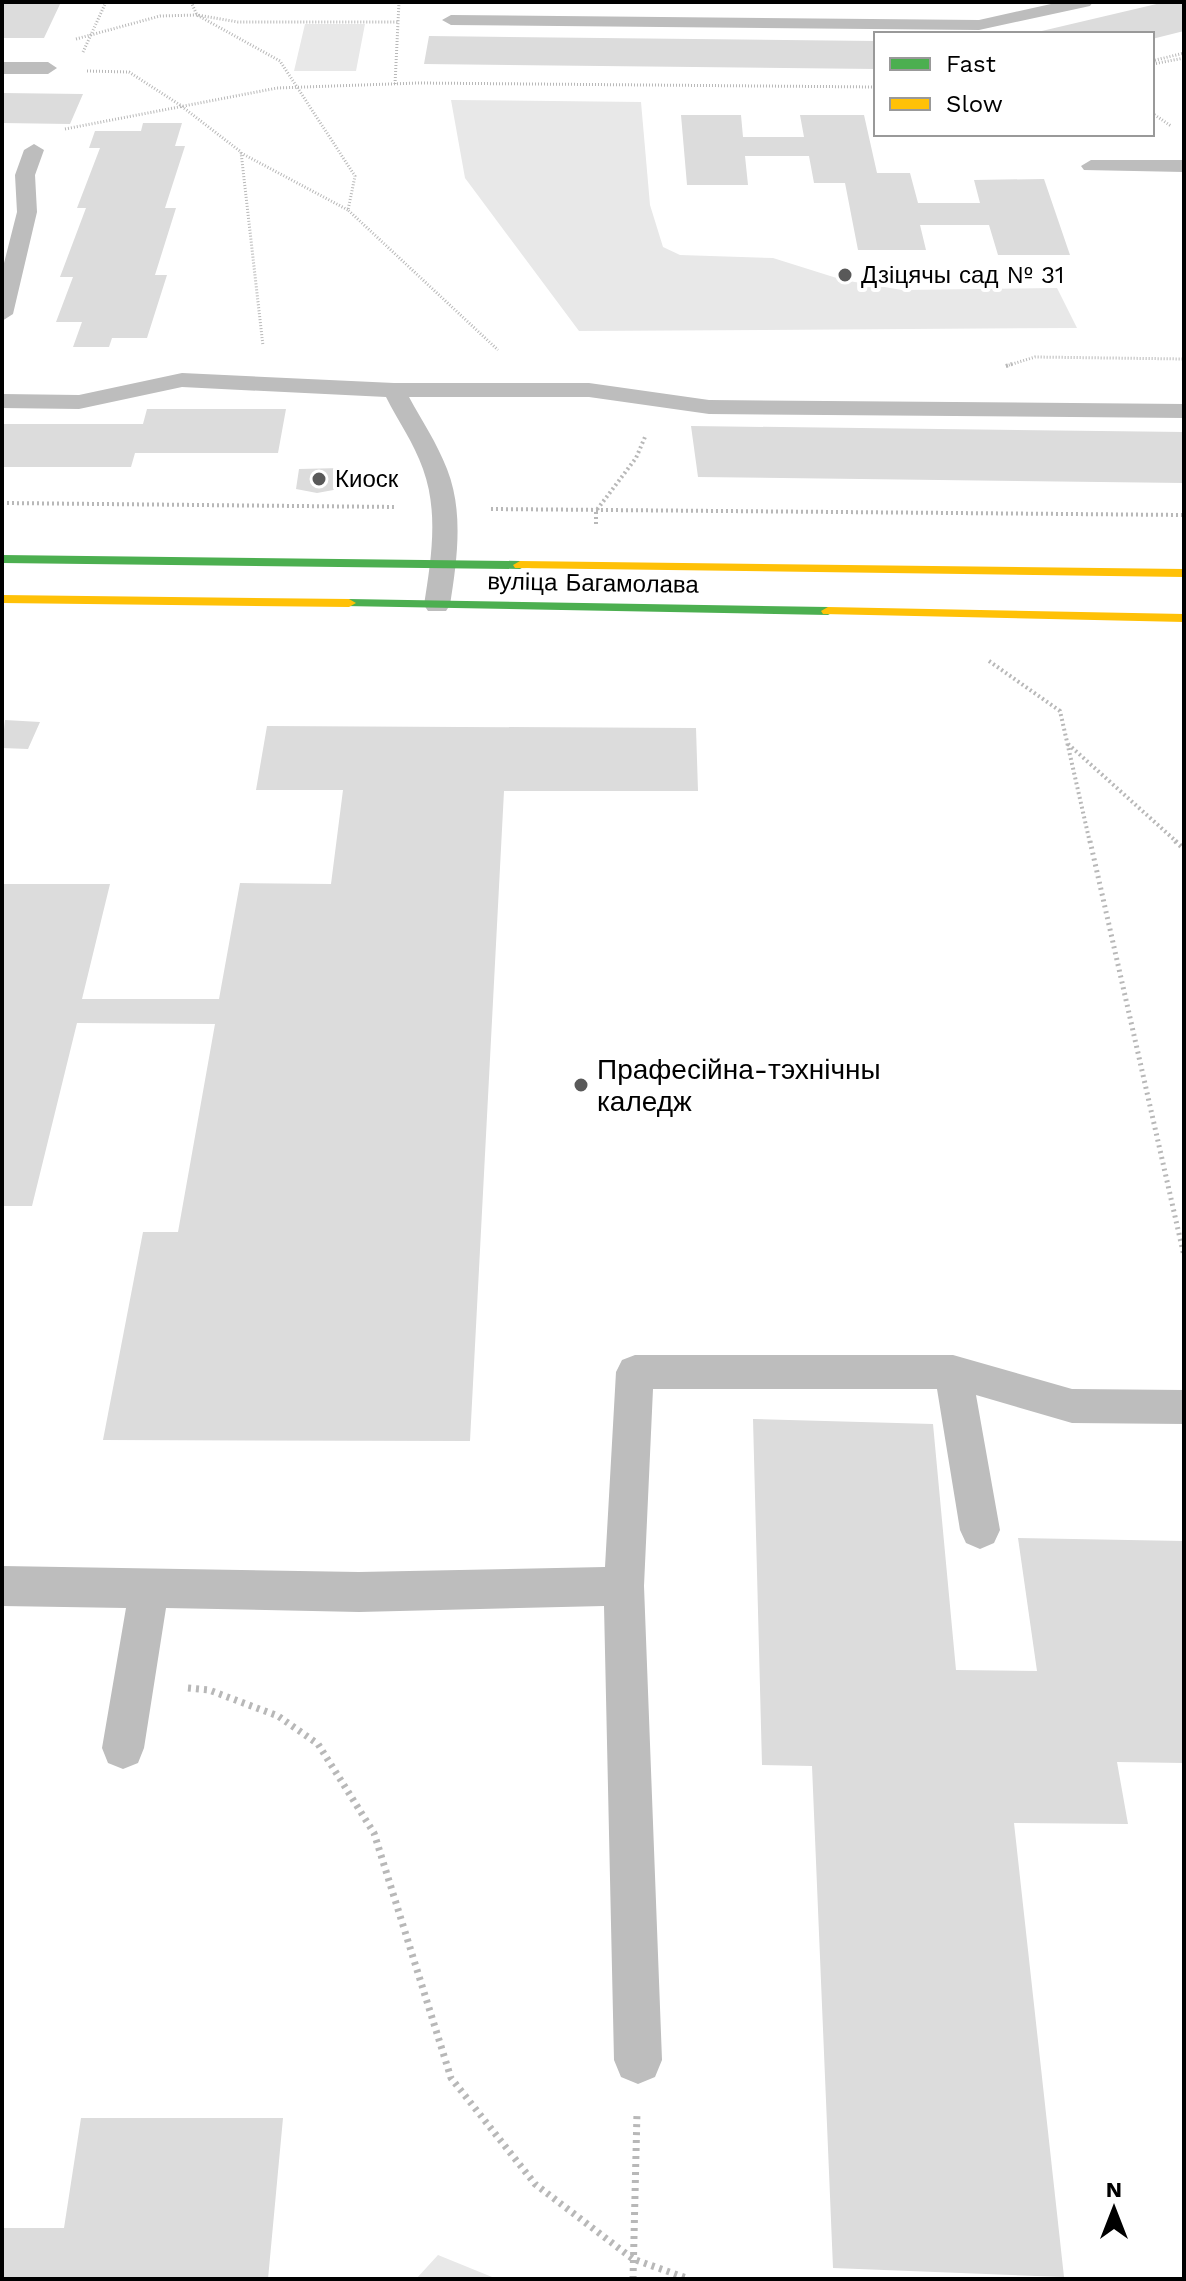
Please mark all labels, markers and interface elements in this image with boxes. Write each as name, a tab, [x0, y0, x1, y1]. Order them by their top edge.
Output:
legend	[874, 32, 1154, 136]
text: Fast	[946, 50, 996, 78]
text: Slow	[946, 90, 1003, 118]
place label: Дзіцячы сад № 31	[861, 261, 1064, 289]
marker: Дзіцячы сад № 31	[836, 266, 854, 284]
place label: Киоск	[335, 465, 399, 493]
marker: Киоск	[310, 470, 328, 488]
street label: вуліца Багамолава	[487, 567, 700, 599]
place label: Прафесійна-тэхнічны каледж	[597, 1053, 881, 1118]
marker: Прафесійна-тэхнічны каледж	[572, 1076, 590, 1094]
north arrow	[1074, 2169, 1154, 2249]
text: N	[1106, 2177, 1122, 2202]

